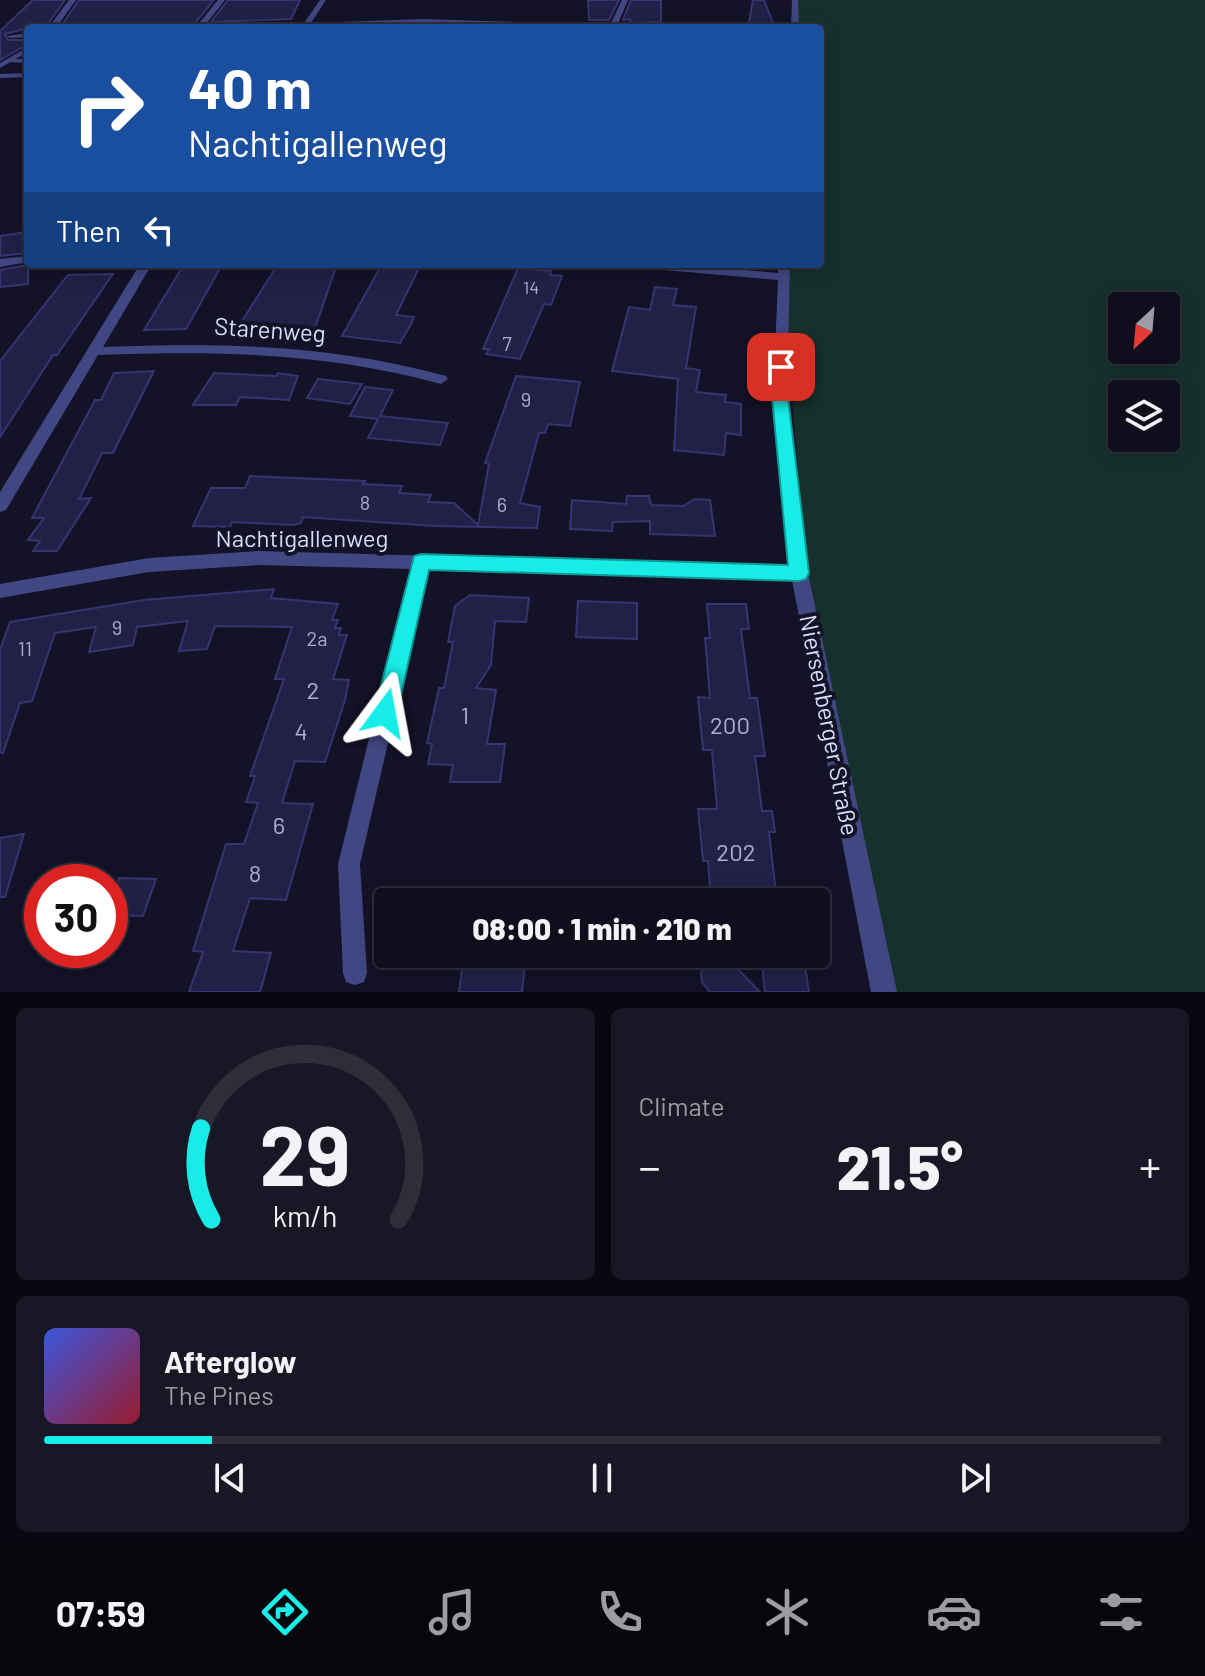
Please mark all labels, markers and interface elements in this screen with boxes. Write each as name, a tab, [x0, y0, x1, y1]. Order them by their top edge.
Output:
text: 40 m	[188, 53, 312, 120]
icon: right	[56, 56, 160, 160]
text: Nachtigallenweg	[188, 121, 447, 164]
icon: left	[137, 208, 181, 252]
text: Then	[56, 212, 121, 248]
house number: 14	[523, 276, 539, 298]
north arrow	[1108, 292, 1180, 364]
map controls	[1108, 292, 1180, 452]
street label: Starenweg	[213, 311, 327, 347]
house number: 7	[502, 331, 512, 355]
pin	[747, 333, 815, 401]
icon: arrive	[759, 345, 803, 389]
button: layers	[1108, 380, 1180, 452]
house number: 9	[521, 387, 531, 411]
house number: 8	[360, 490, 370, 514]
house number: 6	[497, 492, 507, 516]
street label: Nachtigallenweg	[216, 523, 388, 552]
street label: Niersenberger Straße	[794, 612, 866, 838]
house number: 9	[112, 615, 122, 639]
house number: 2a	[307, 626, 327, 650]
house number: 11	[18, 636, 32, 660]
position arrow	[343, 671, 427, 755]
house number: 2	[307, 675, 319, 704]
house number: 1	[461, 700, 469, 729]
house number: 200	[710, 710, 750, 739]
house number: 4	[294, 716, 308, 745]
house number: 6	[273, 810, 285, 839]
house number: 202	[716, 837, 756, 866]
house number: 8	[249, 858, 261, 887]
speed limit sign: 30	[24, 864, 128, 968]
text: 08:00 · 1 min · 210 m	[472, 910, 732, 946]
text: Climate	[639, 1090, 725, 1121]
text: 29	[260, 1103, 351, 1203]
text: 21.5°	[837, 1130, 963, 1202]
text: −	[639, 1139, 661, 1192]
text: +	[1139, 1139, 1161, 1192]
text: km/h	[273, 1198, 338, 1233]
text: Afterglow	[164, 1343, 297, 1379]
text: The Pines	[164, 1379, 274, 1410]
icon: previous	[208, 1456, 252, 1500]
icon: pause	[580, 1456, 624, 1500]
icon: next	[953, 1456, 997, 1500]
icon: directions	[257, 1584, 313, 1640]
icon: music	[424, 1584, 480, 1640]
icon: phone	[592, 1584, 648, 1640]
icon: climate	[759, 1584, 815, 1640]
icon: car	[926, 1584, 982, 1640]
icon: filters	[1093, 1584, 1149, 1640]
text: 07:59	[56, 1591, 146, 1634]

